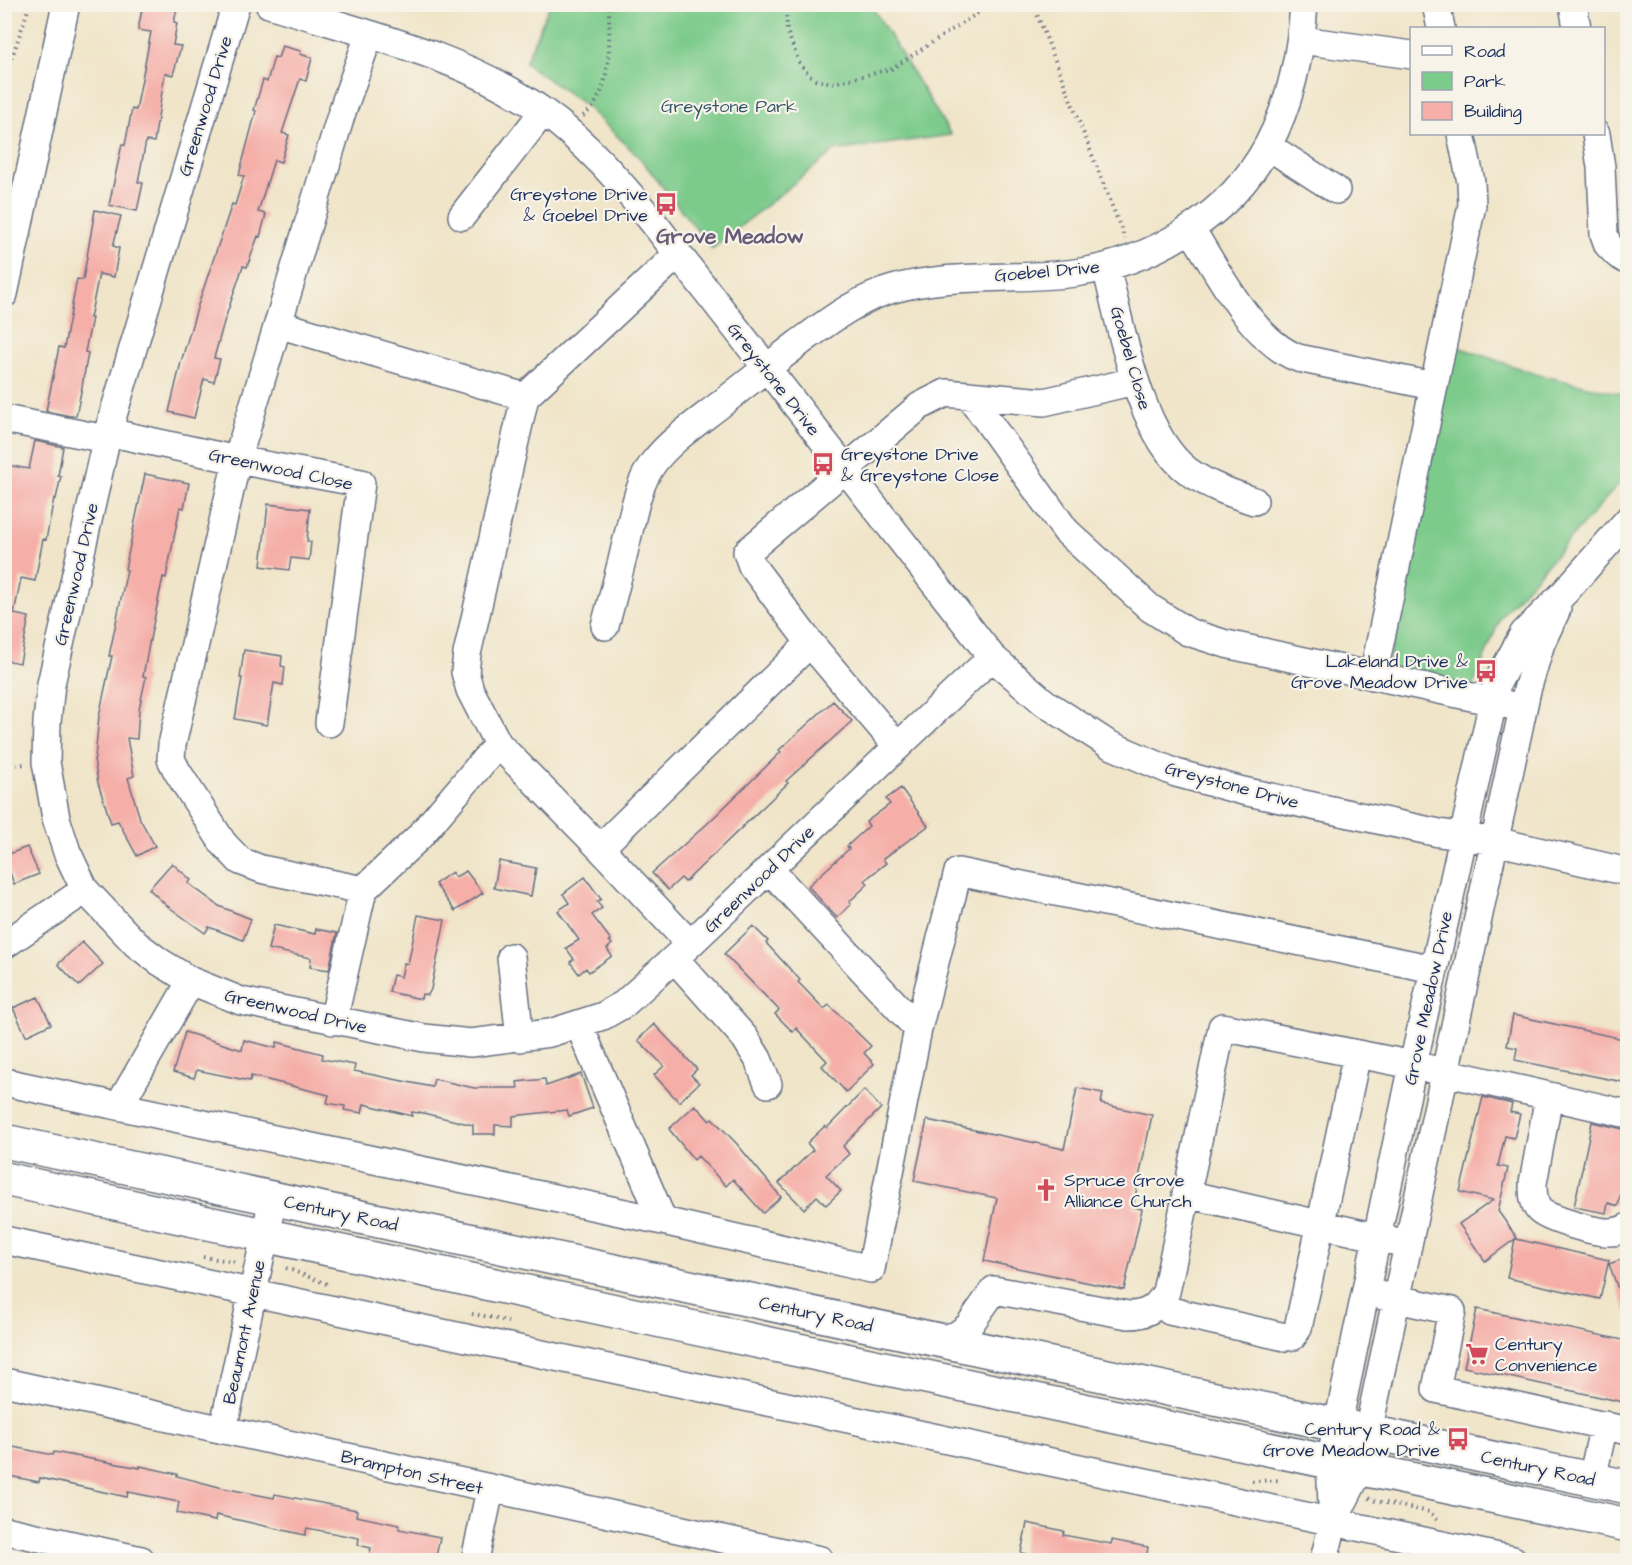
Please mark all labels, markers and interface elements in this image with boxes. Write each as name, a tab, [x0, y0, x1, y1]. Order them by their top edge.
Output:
legend	[1410, 27, 1605, 135]
street label: Greenwood Drive	[172, 33, 239, 179]
text: Road	[1464, 39, 1505, 64]
text: Park	[1464, 69, 1506, 94]
park label: Greystone Park	[661, 94, 797, 120]
text: Building	[1464, 99, 1522, 125]
place label: Greystone Drive & Goebel Drive	[510, 182, 648, 228]
bus stop icon: Greystone Drive & Goebel Drive	[653, 191, 679, 217]
district label: Grove Meadow	[656, 222, 804, 251]
street label: Goebel Drive	[993, 254, 1101, 289]
street label: Goebel Close	[1104, 303, 1157, 413]
street label: Greystone Drive	[721, 317, 826, 442]
street label: Greenwood Close	[207, 442, 355, 497]
place label: Greystone Drive & Greystone Close	[841, 442, 999, 489]
bus stop icon: Greystone Drive & Greystone Close	[810, 451, 836, 477]
street label: Greenwood Drive	[48, 500, 105, 648]
place label: Lakeland Drive & Grove Meadow Drive	[1291, 649, 1468, 695]
bus stop icon: Lakeland Drive & Grove Meadow Drive	[1473, 658, 1499, 684]
street label: Greystone Drive	[1162, 756, 1302, 816]
street label: Greenwood Drive	[698, 820, 821, 939]
street label: Grove Meadow Drive	[1398, 909, 1459, 1087]
street label: Greenwood Drive	[222, 983, 370, 1040]
place label: Spruce Grove Alliance Church	[1064, 1168, 1192, 1214]
church icon: Spruce Grove Alliance Church	[1033, 1177, 1059, 1203]
street label: Century Road	[281, 1189, 400, 1239]
street label: Beaumont Avenue	[217, 1257, 272, 1407]
street label: Century Road	[756, 1290, 875, 1340]
place label: Century Convenience	[1495, 1332, 1598, 1378]
supermarket icon: Century Convenience	[1464, 1341, 1490, 1367]
place label: Century Road & Grove Meadow Drive	[1263, 1417, 1440, 1463]
bus stop icon: Century Road & Grove Meadow Drive	[1445, 1426, 1471, 1452]
street label: Brampton Street	[338, 1444, 486, 1501]
street label: Century Road	[1478, 1444, 1597, 1494]

